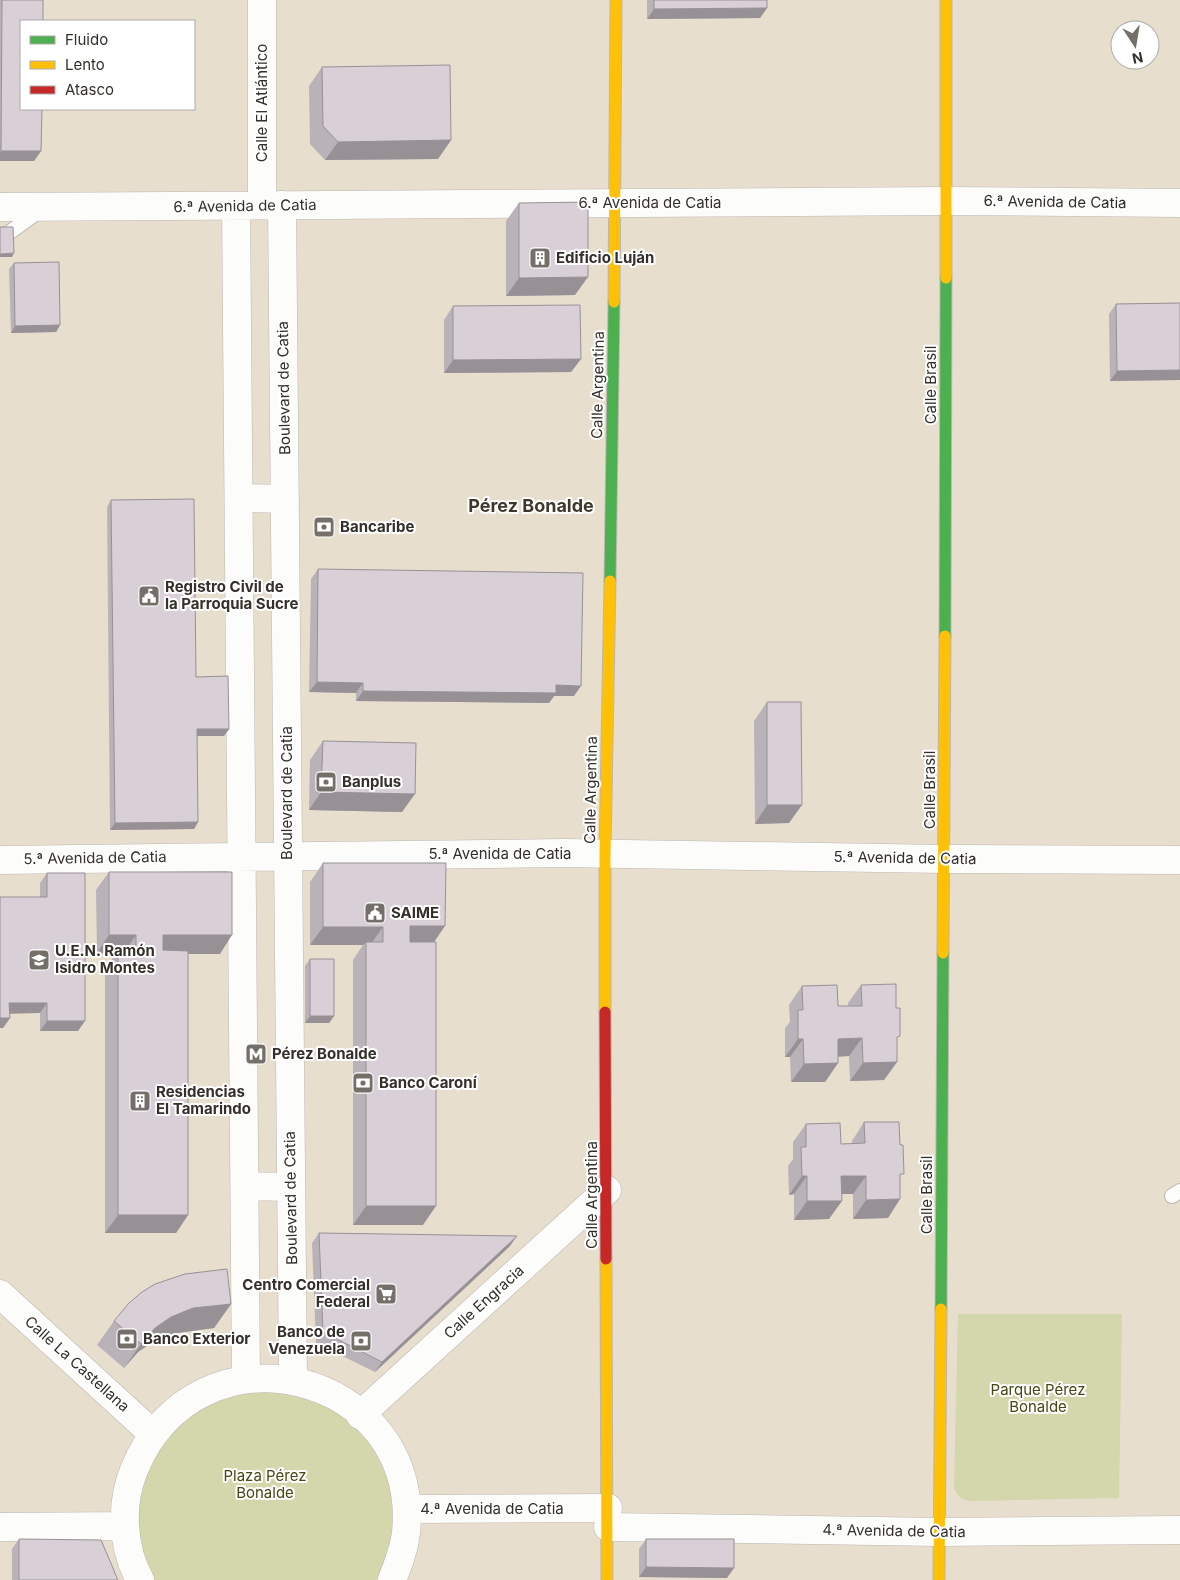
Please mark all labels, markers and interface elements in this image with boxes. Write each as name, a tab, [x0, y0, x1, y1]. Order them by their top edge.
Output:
legend	[20, 20, 195, 110]
north arrow	[1110, 20, 1160, 70]
text: Fluido	[65, 30, 108, 49]
street label: Calle El Atlántico	[252, 44, 271, 162]
text: N	[1131, 49, 1145, 68]
text: Lento	[65, 55, 105, 74]
text: Atasco	[65, 80, 114, 99]
street label: 6.ª Avenida de Catia	[983, 191, 1127, 212]
street label: 6.ª Avenida de Catia	[578, 193, 722, 212]
street label: 6.ª Avenida de Catia	[173, 195, 317, 216]
building icon: Edificio Luján	[528, 246, 552, 270]
place label: Edificio Luján	[556, 248, 654, 267]
street label: Boulevard de Catia	[273, 321, 294, 455]
street label: Calle Argentina	[587, 331, 608, 439]
street label: Calle Brasil	[921, 346, 940, 424]
district label: Pérez Bonalde	[468, 495, 594, 516]
bank icon: Bancaribe	[312, 515, 336, 539]
place label: Bancaribe	[340, 517, 414, 536]
place label: Registro Civil de la Parroquia Sucre	[165, 577, 299, 613]
public building icon: Registro Civil de la Parroquia Sucre	[137, 584, 161, 608]
street label: Boulevard de Catia	[277, 726, 296, 860]
street label: Calle Argentina	[580, 736, 601, 844]
street label: Calle Brasil	[920, 751, 939, 829]
bank icon: Banplus	[314, 770, 338, 794]
place label: Banplus	[342, 772, 401, 791]
street label: 5.ª Avenida de Catia	[428, 844, 572, 863]
street label: 5.ª Avenida de Catia	[23, 847, 167, 868]
street label: 5.ª Avenida de Catia	[833, 847, 977, 868]
public building icon: SAIME	[363, 901, 387, 925]
place label: SAIME	[391, 903, 439, 922]
place label: U.E.N. Ramón Isidro Montes	[55, 941, 155, 977]
school or university icon: U.E.N. Ramón Isidro Montes	[27, 948, 51, 972]
metro station icon: Pérez Bonalde	[244, 1042, 268, 1066]
place label: Pérez Bonalde	[272, 1044, 377, 1063]
bank icon: Banco Caroní	[351, 1071, 375, 1095]
place label: Banco Caroní	[379, 1073, 478, 1092]
place label: Residencias El Tamarindo	[156, 1082, 251, 1118]
building icon: Residencias El Tamarindo	[128, 1089, 152, 1113]
street label: Boulevard de Catia	[280, 1131, 301, 1265]
street label: Calle Argentina	[582, 1141, 601, 1249]
street label: Calle Brasil	[917, 1156, 936, 1234]
street label: Calle Engracia	[440, 1261, 528, 1343]
place label: Centro Comercial Federal	[242, 1275, 370, 1311]
supermarket icon: Centro Comercial Federal	[374, 1282, 398, 1306]
street label: Calle La Castellana	[21, 1312, 134, 1416]
place label: Banco de Venezuela	[268, 1322, 345, 1358]
bank icon: Banco Exterior	[115, 1327, 139, 1351]
place label: Banco Exterior	[143, 1329, 250, 1348]
bank icon: Banco de Venezuela	[349, 1329, 373, 1353]
park label: Parque Pérez Bonalde	[991, 1380, 1085, 1416]
park label: Plaza Pérez Bonalde	[223, 1466, 307, 1502]
street label: 4.ª Avenida de Catia	[420, 1499, 564, 1518]
street label: 4.ª Avenida de Catia	[822, 1520, 966, 1541]

